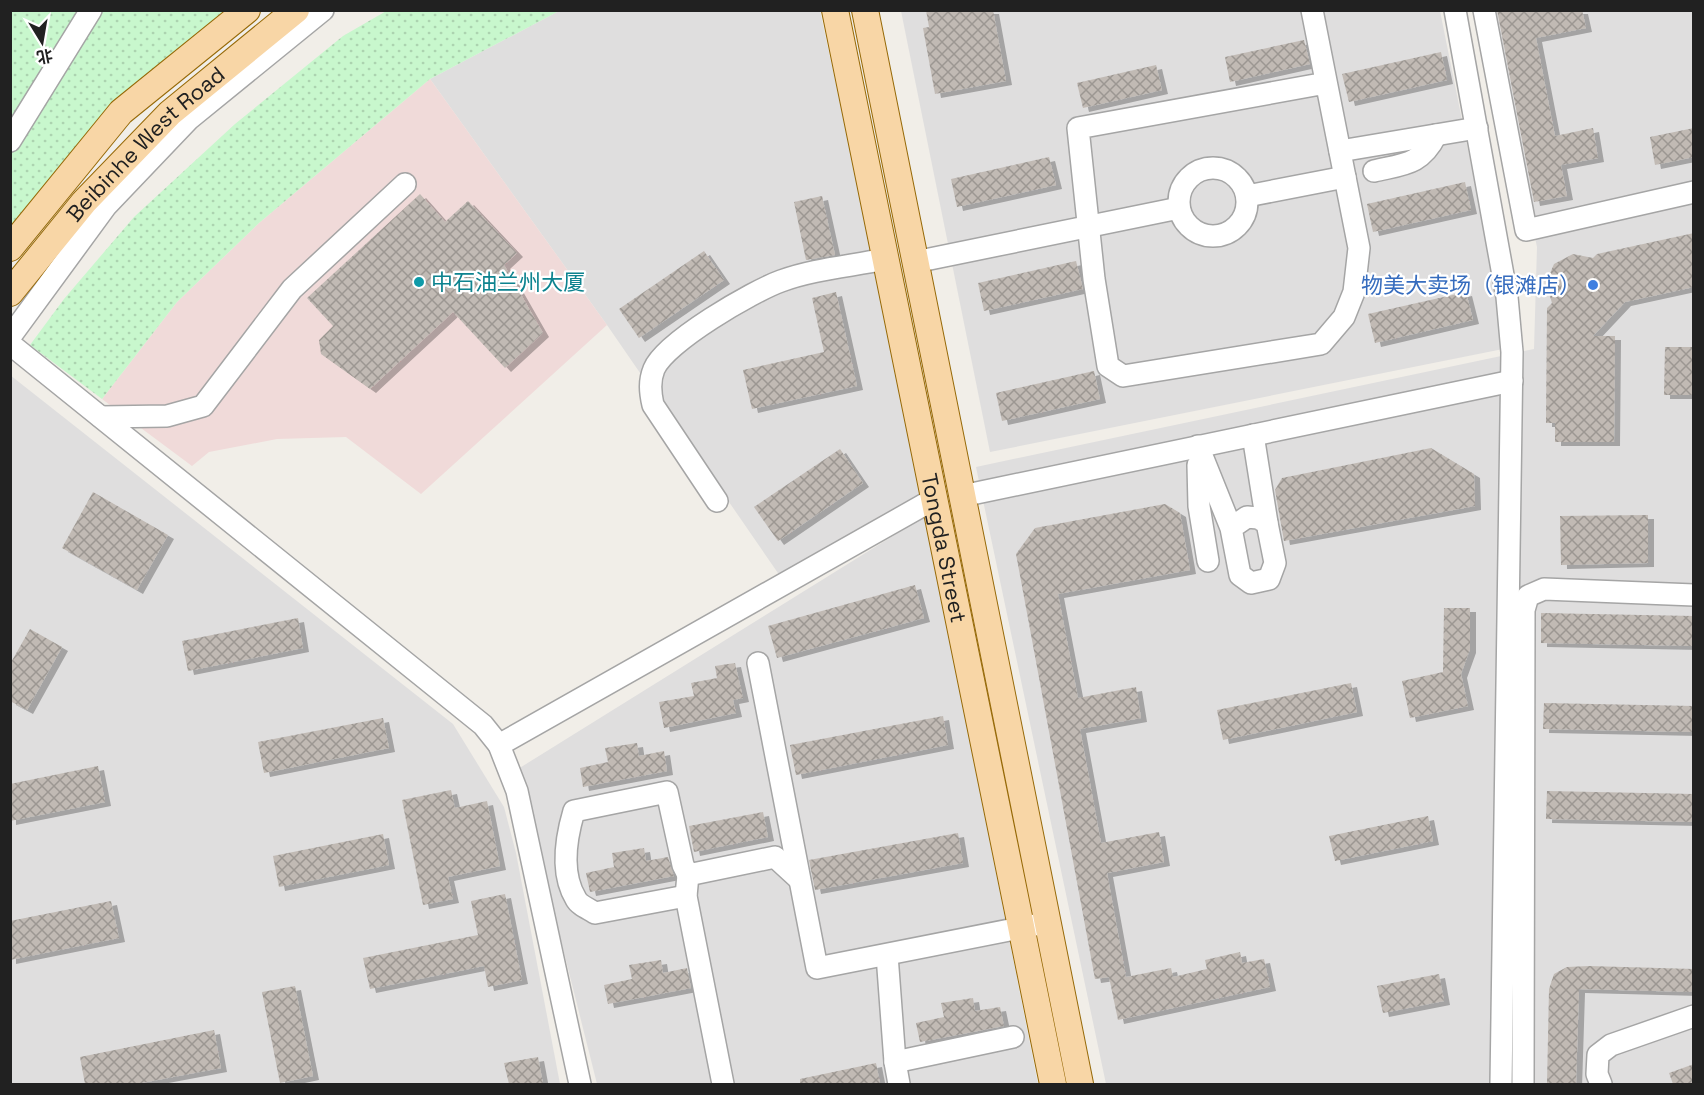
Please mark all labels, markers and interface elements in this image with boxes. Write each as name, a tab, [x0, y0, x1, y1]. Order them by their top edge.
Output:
north arrow	[12, 12, 72, 72]
text: 北	[35, 44, 55, 68]
street label: Beibinhe West Road	[60, 60, 230, 227]
place label: 中石油兰州大厦	[431, 268, 585, 296]
place label: 物美大卖场（银滩店）	[1361, 271, 1581, 299]
marker: 中石油兰州大厦	[412, 275, 426, 289]
marker: 物美大卖场（银滩店）	[1586, 278, 1600, 292]
street label: Tongda Street	[915, 471, 973, 625]

